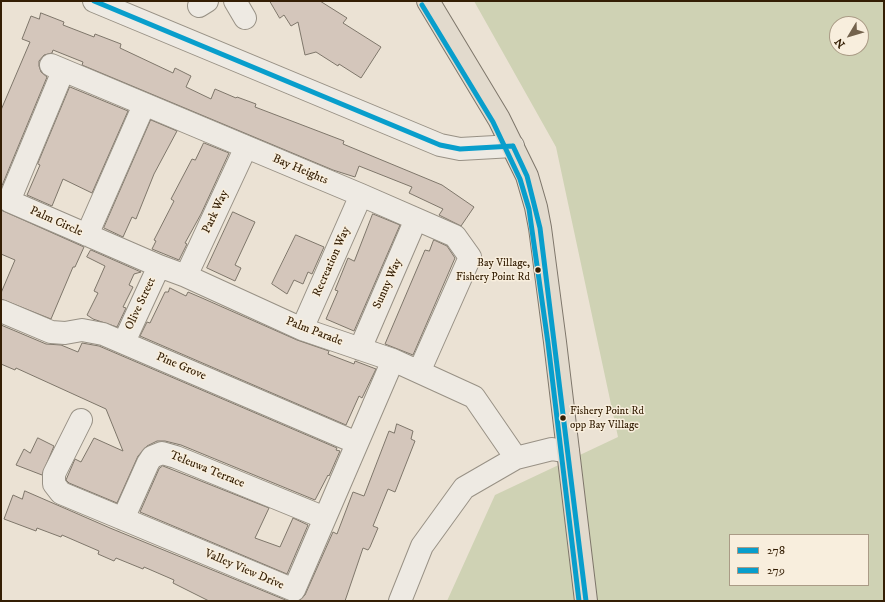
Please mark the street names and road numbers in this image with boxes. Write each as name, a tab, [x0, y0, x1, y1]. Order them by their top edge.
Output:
street label: Bay Heights	[270, 152, 330, 188]
street label: Park Way	[200, 188, 232, 236]
street label: Palm Circle	[27, 204, 85, 240]
street label: Recreation Way	[310, 225, 354, 299]
street label: Sunny Way	[370, 256, 406, 312]
street label: Olive Street	[123, 275, 159, 333]
street label: Palm Parade	[283, 315, 345, 349]
street label: Pine Grove	[154, 350, 208, 384]
street label: Teleuwa Terrace	[167, 448, 247, 492]
street label: Valley View Drive	[202, 547, 286, 593]

